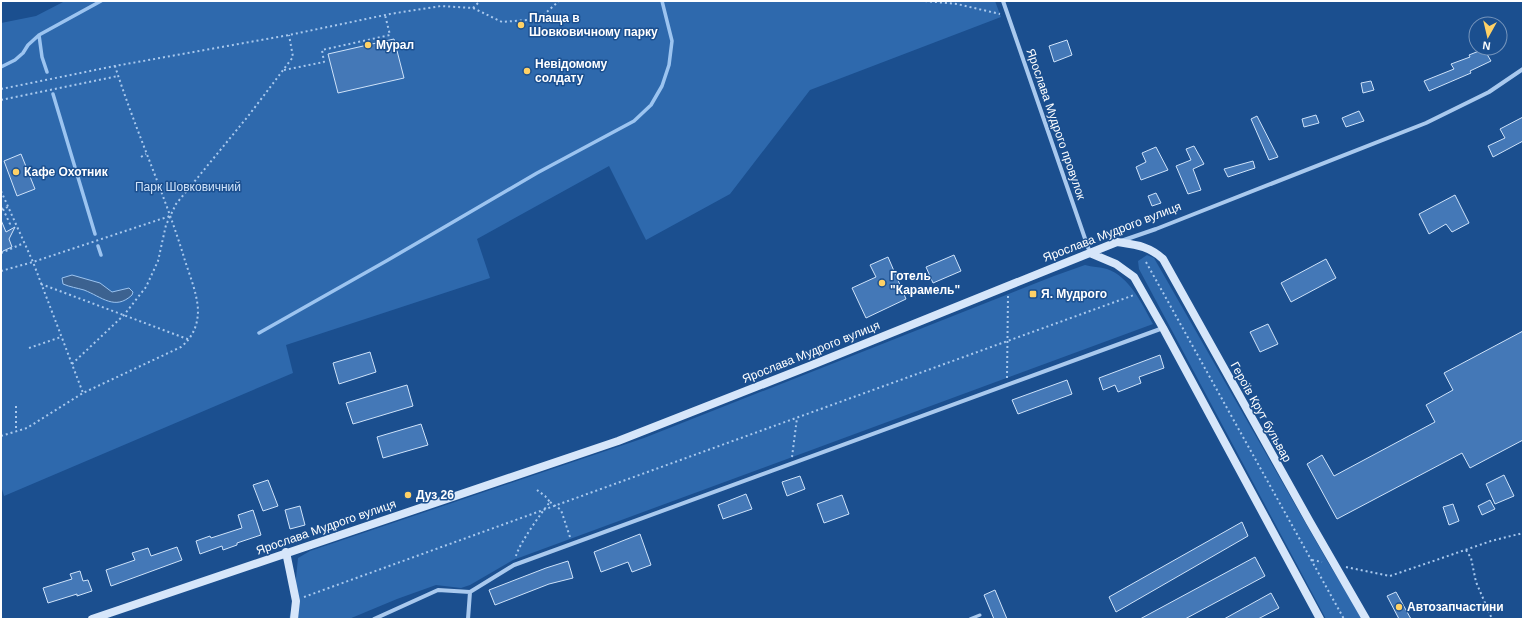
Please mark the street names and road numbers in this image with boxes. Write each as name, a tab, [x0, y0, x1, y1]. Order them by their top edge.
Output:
street label: Ярослава Мудрого провулок	[1024, 47, 1089, 202]
street label: Ярослава Мудрого вулиця	[1041, 199, 1183, 265]
street label: Ярослава Мудрого вулиця	[740, 318, 882, 386]
street label: Героїв Крут бульвар	[1228, 359, 1295, 465]
street label: Ярослава Мудрого вулиця	[254, 496, 398, 558]

